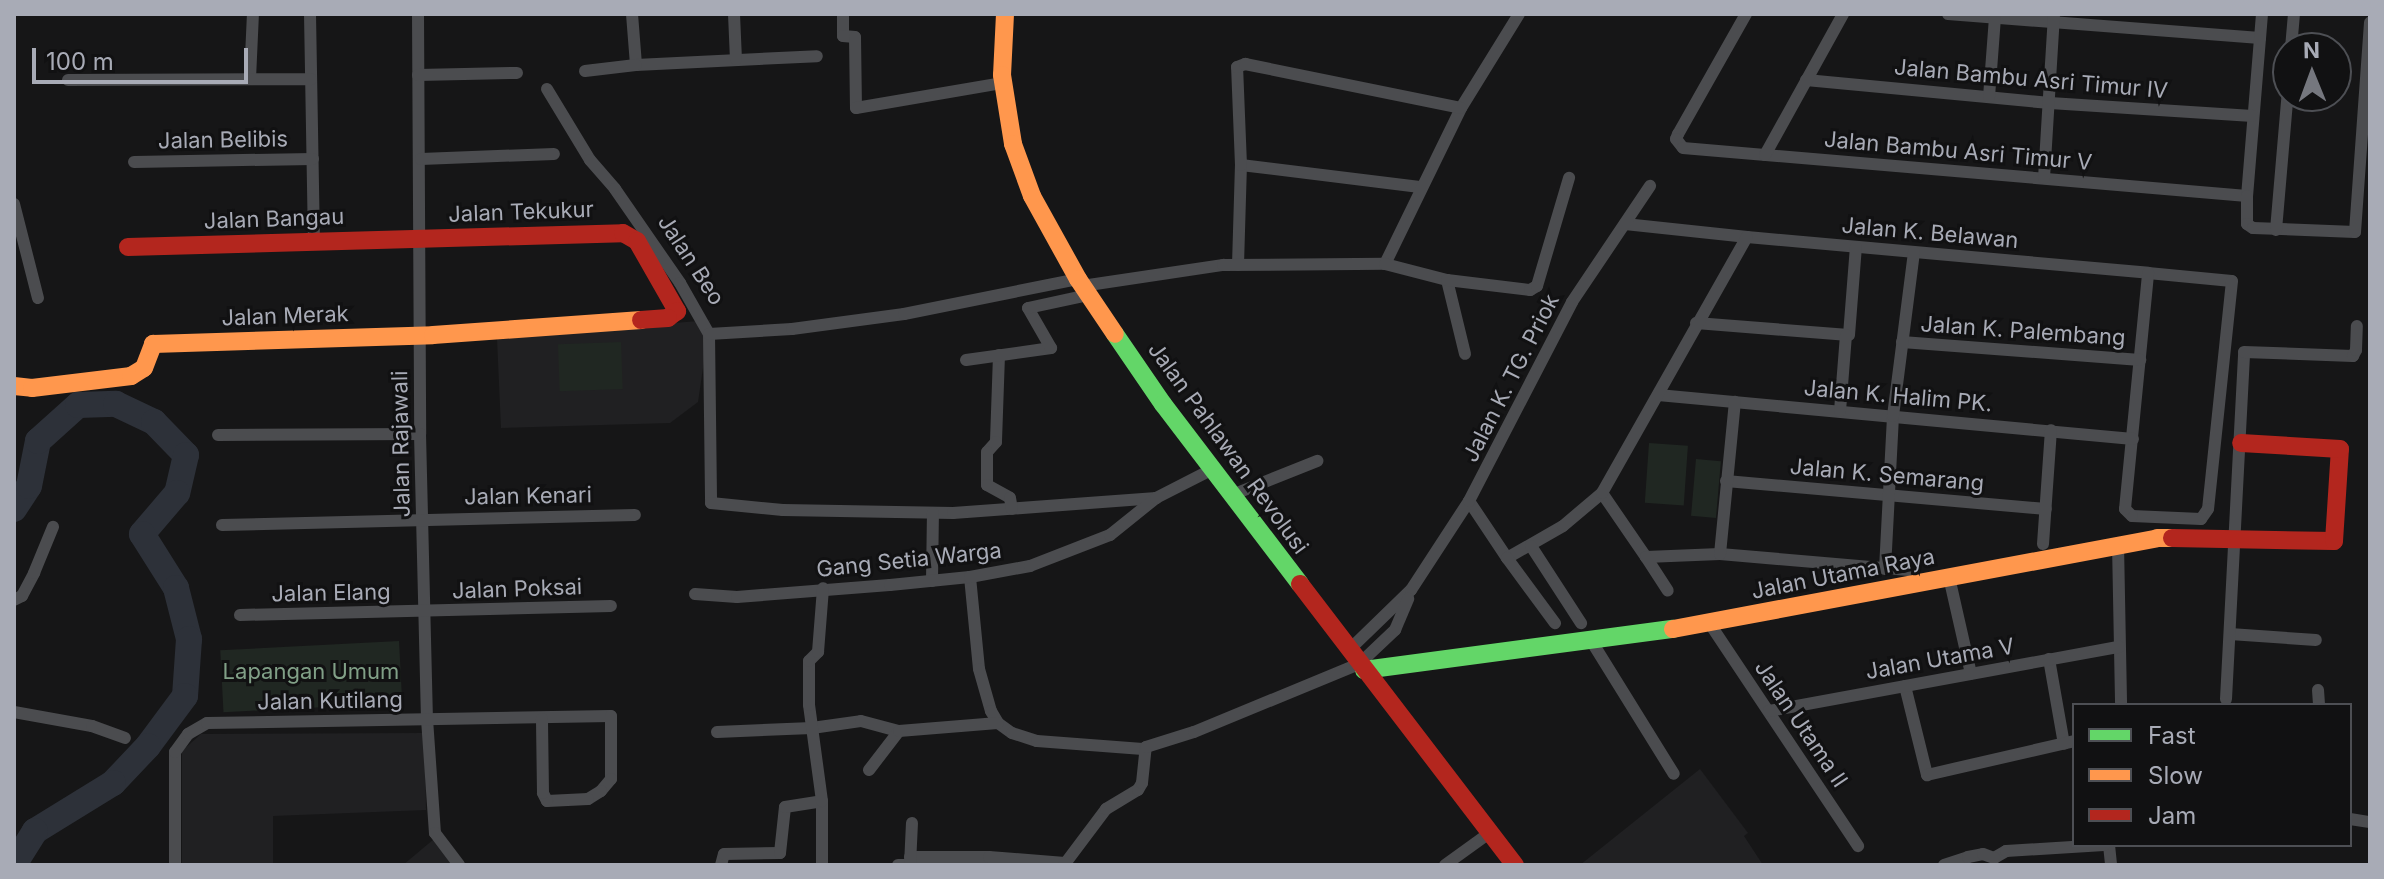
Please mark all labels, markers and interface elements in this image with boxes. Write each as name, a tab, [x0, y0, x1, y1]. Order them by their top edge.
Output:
scale bar	[36, 32, 252, 82]
north arrow	[2272, 32, 2352, 112]
text: N	[2303, 37, 2320, 63]
text: 100 m	[46, 47, 114, 76]
street label: Jalan Bambu Asri Timur IV	[1893, 54, 2169, 104]
street label: Jalan Belibis	[158, 126, 288, 154]
street label: Jalan Bambu Asri Timur V	[1823, 126, 2093, 176]
street label: Jalan Tekukur	[448, 196, 594, 228]
street label: Jalan Bangau	[203, 203, 345, 235]
street label: Jalan Beo	[652, 210, 730, 310]
street label: Jalan K. Belawan	[1841, 212, 2019, 254]
street label: Jalan K. TG. Priok	[1457, 290, 1565, 466]
street label: Jalan Merak	[221, 301, 349, 331]
street label: Jalan K. Palembang	[1920, 311, 2126, 351]
street label: Jalan Pahlawan Revolusi	[1142, 337, 1314, 559]
street label: Jalan Rajawali	[387, 370, 415, 518]
street label: Jalan K. Halim PK.	[1803, 375, 1993, 417]
street label: Jalan K. Semarang	[1789, 453, 1985, 497]
street label: Jalan Kenari	[464, 482, 592, 510]
street label: Gang Setia Warga	[815, 537, 1003, 583]
street label: Jalan Utama Raya	[1749, 543, 1937, 605]
street label: Jalan Poksai	[451, 574, 583, 604]
street label: Jalan Elang	[271, 579, 391, 607]
street label: Jalan Utama V	[1863, 633, 2017, 685]
street label: Jalan Utama II	[1749, 656, 1853, 792]
park label: Lapangan Umum	[223, 659, 399, 685]
street label: Jalan Kutilang	[257, 687, 403, 715]
legend	[2072, 703, 2352, 847]
text: Fast	[2148, 721, 2196, 750]
text: Slow	[2148, 761, 2203, 790]
text: Jam	[2148, 801, 2196, 830]

